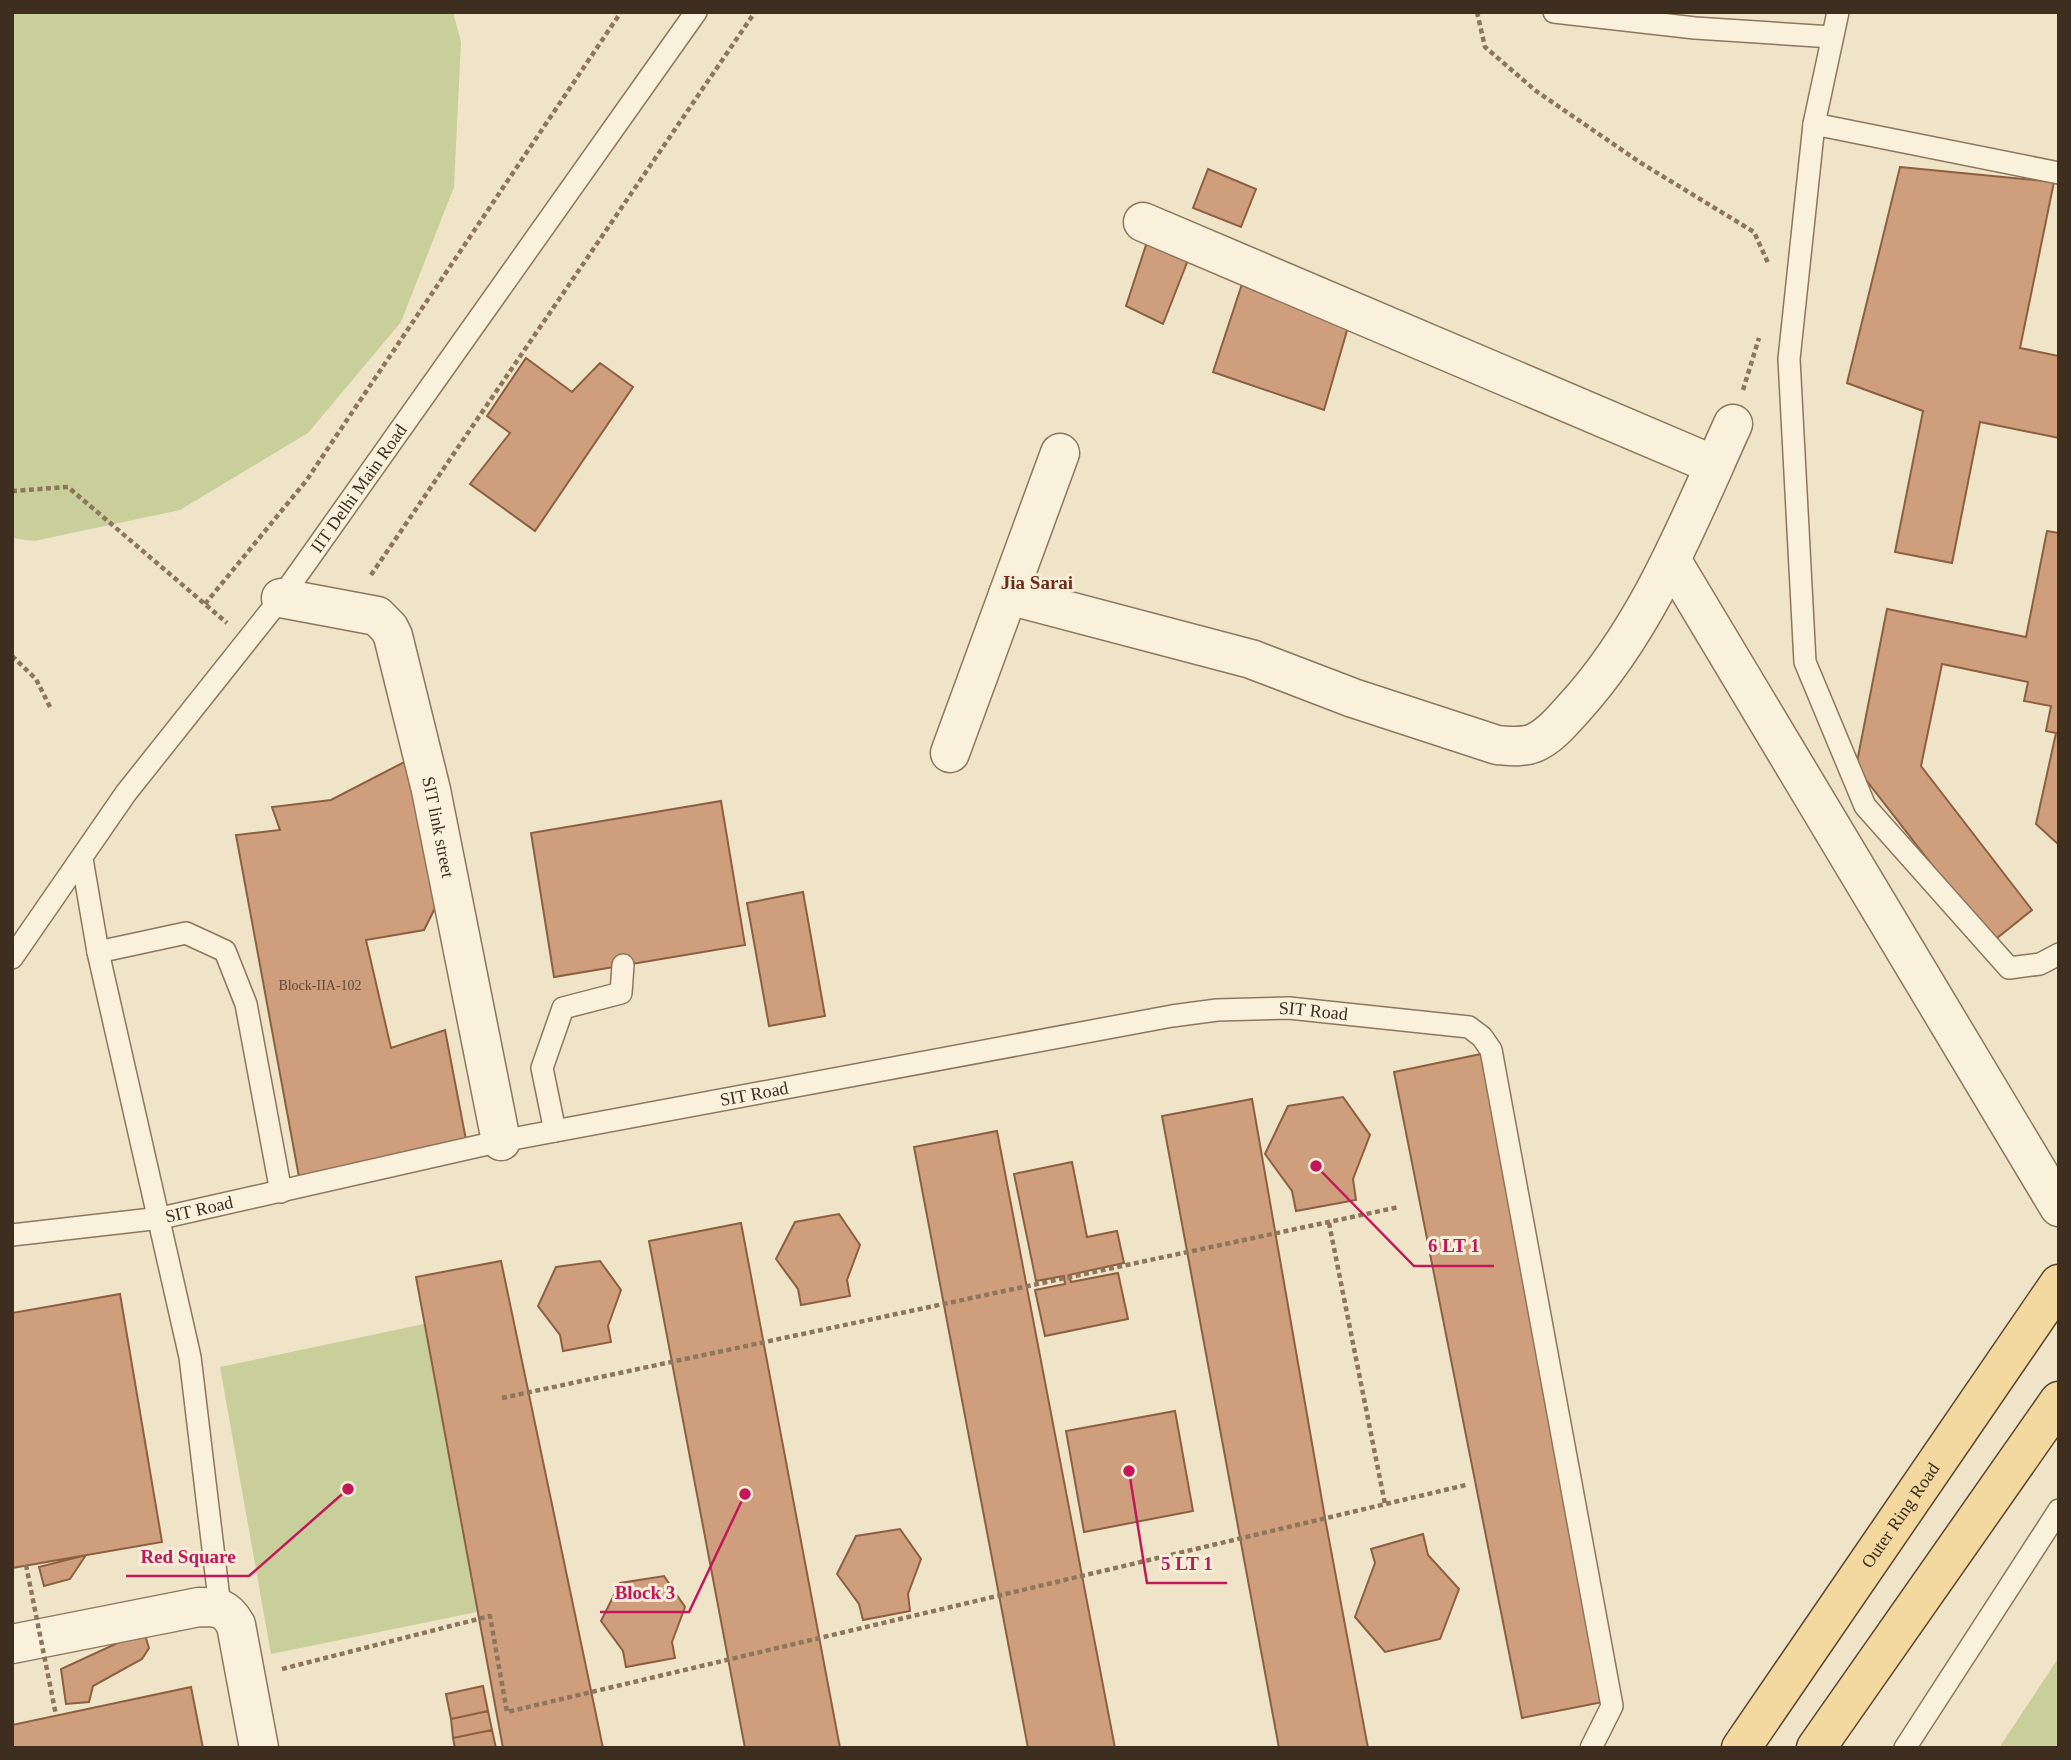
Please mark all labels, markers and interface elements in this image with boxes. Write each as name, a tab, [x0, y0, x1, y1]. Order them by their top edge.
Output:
street label: IIT Delhi Main Road	[306, 420, 411, 556]
district label: Jia Sarai	[1001, 572, 1073, 593]
street label: SIT link street	[418, 774, 458, 879]
house number: Block-IIA-102	[278, 978, 362, 993]
street label: SIT Road	[1279, 998, 1349, 1024]
street label: SIT Road	[718, 1078, 790, 1110]
street label: SIT Road	[163, 1192, 235, 1227]
callout: 6 LT 1	[1414, 1226, 1494, 1266]
text: 6 LT 1	[1428, 1235, 1480, 1256]
street label: Outer Ring Road	[1857, 1459, 1943, 1572]
callout: Red Square	[126, 1536, 249, 1576]
callout: 5 LT 1	[1147, 1543, 1227, 1583]
text: Red Square	[140, 1546, 236, 1567]
text: 5 LT 1	[1161, 1553, 1213, 1574]
callout: Block 3	[600, 1572, 689, 1612]
text: Block 3	[615, 1582, 675, 1603]

